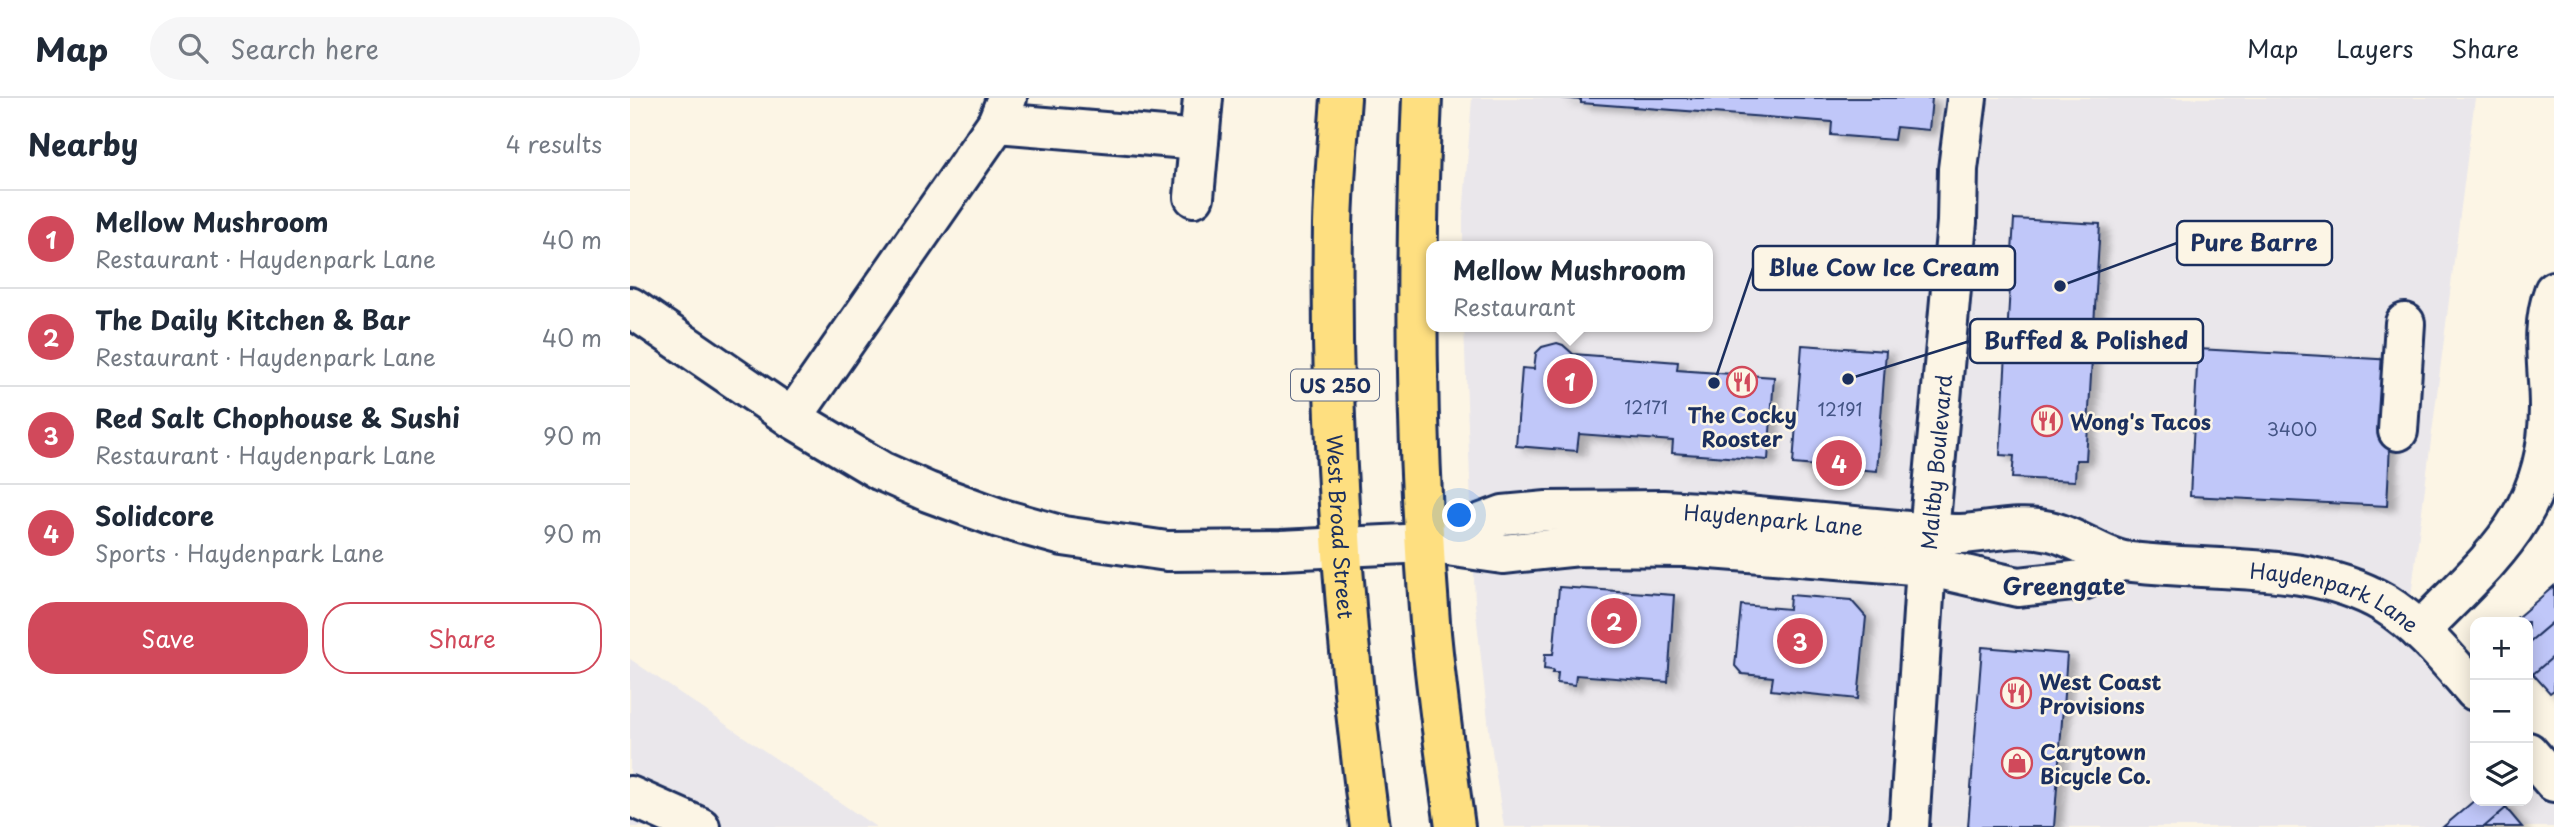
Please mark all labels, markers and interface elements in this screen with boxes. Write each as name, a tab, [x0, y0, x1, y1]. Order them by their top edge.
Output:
search box	[150, 17, 640, 80]
text: Map	[35, 23, 108, 73]
icon: search	[174, 29, 212, 67]
text: Search here	[230, 29, 379, 68]
text: Map	[2247, 30, 2298, 66]
text: Layers	[2336, 30, 2413, 66]
text: Share	[2451, 30, 2519, 66]
text: Nearby	[28, 121, 138, 166]
text: 4 results	[506, 126, 602, 161]
text: Mellow Mushroom	[95, 202, 329, 241]
callout: Pure Barre	[2177, 221, 2332, 265]
text: 1	[46, 222, 57, 257]
text: 40 m	[542, 222, 602, 257]
text: Pure Barre	[2190, 224, 2318, 259]
text: Restaurant · Haydenpark Lane	[95, 241, 436, 276]
popup	[1426, 241, 1713, 332]
callout: Blue Cow Ice Cream	[1753, 246, 2015, 290]
text: Blue Cow Ice Cream	[1768, 249, 2000, 284]
text: Mellow Mushroom	[1453, 250, 1686, 289]
text: Restaurant	[1453, 289, 1576, 324]
text: The Daily Kitchen & Bar	[95, 300, 410, 339]
callout: Buffed & Polished	[1970, 319, 2203, 363]
text: 2	[43, 320, 59, 355]
text: 40 m	[542, 320, 602, 355]
text: Buffed & Polished	[1984, 322, 2188, 357]
text: Restaurant · Haydenpark Lane	[95, 339, 436, 374]
pin: 1	[1547, 355, 1593, 407]
restaurant icon: The Cocky Rooster	[1725, 365, 1759, 399]
road number: US 250	[1291, 370, 1379, 400]
street label: Maltby Boulevard	[1912, 373, 1959, 551]
house number: 12171	[1624, 393, 1668, 420]
house number: 12191	[1818, 395, 1862, 422]
text: Red Salt Chophouse & Sushi	[95, 398, 460, 437]
place label: The Cocky Rooster	[1687, 398, 1797, 454]
restaurant icon: Wong's Tacos	[2030, 404, 2064, 438]
place label: Wong's Tacos	[2070, 405, 2211, 437]
house number: 3400	[2267, 415, 2317, 442]
text: 3	[43, 418, 59, 453]
text: 90 m	[543, 418, 602, 453]
street label: West Broad Street	[1320, 434, 1363, 620]
text: Restaurant · Haydenpark Lane	[95, 437, 436, 472]
pin: 4	[1816, 437, 1862, 489]
street label: Haydenpark Lane	[1683, 495, 1865, 543]
text: Solidcore	[95, 496, 214, 535]
your location	[1442, 498, 1476, 532]
text: 4	[43, 516, 59, 551]
text: 90 m	[543, 516, 602, 551]
text: Sports · Haydenpark Lane	[95, 535, 384, 570]
street label: Haydenpark Lane	[2249, 553, 2427, 640]
district label: Greengate	[2002, 568, 2126, 603]
pin: 2	[1591, 595, 1637, 647]
button: Save	[28, 602, 308, 674]
button: Share	[322, 602, 602, 674]
pin: 3	[1777, 615, 1823, 667]
map controls	[2470, 617, 2533, 806]
button: +	[2470, 617, 2533, 680]
place label: West Coast Provisions	[2039, 665, 2162, 721]
restaurant icon: West Coast Provisions	[1999, 676, 2033, 710]
button: −	[2470, 680, 2533, 743]
place label: Carytown Bicycle Co.	[2040, 735, 2151, 791]
button: layers	[2470, 743, 2533, 806]
shop icon: Carytown Bicycle Co.	[2000, 746, 2034, 780]

